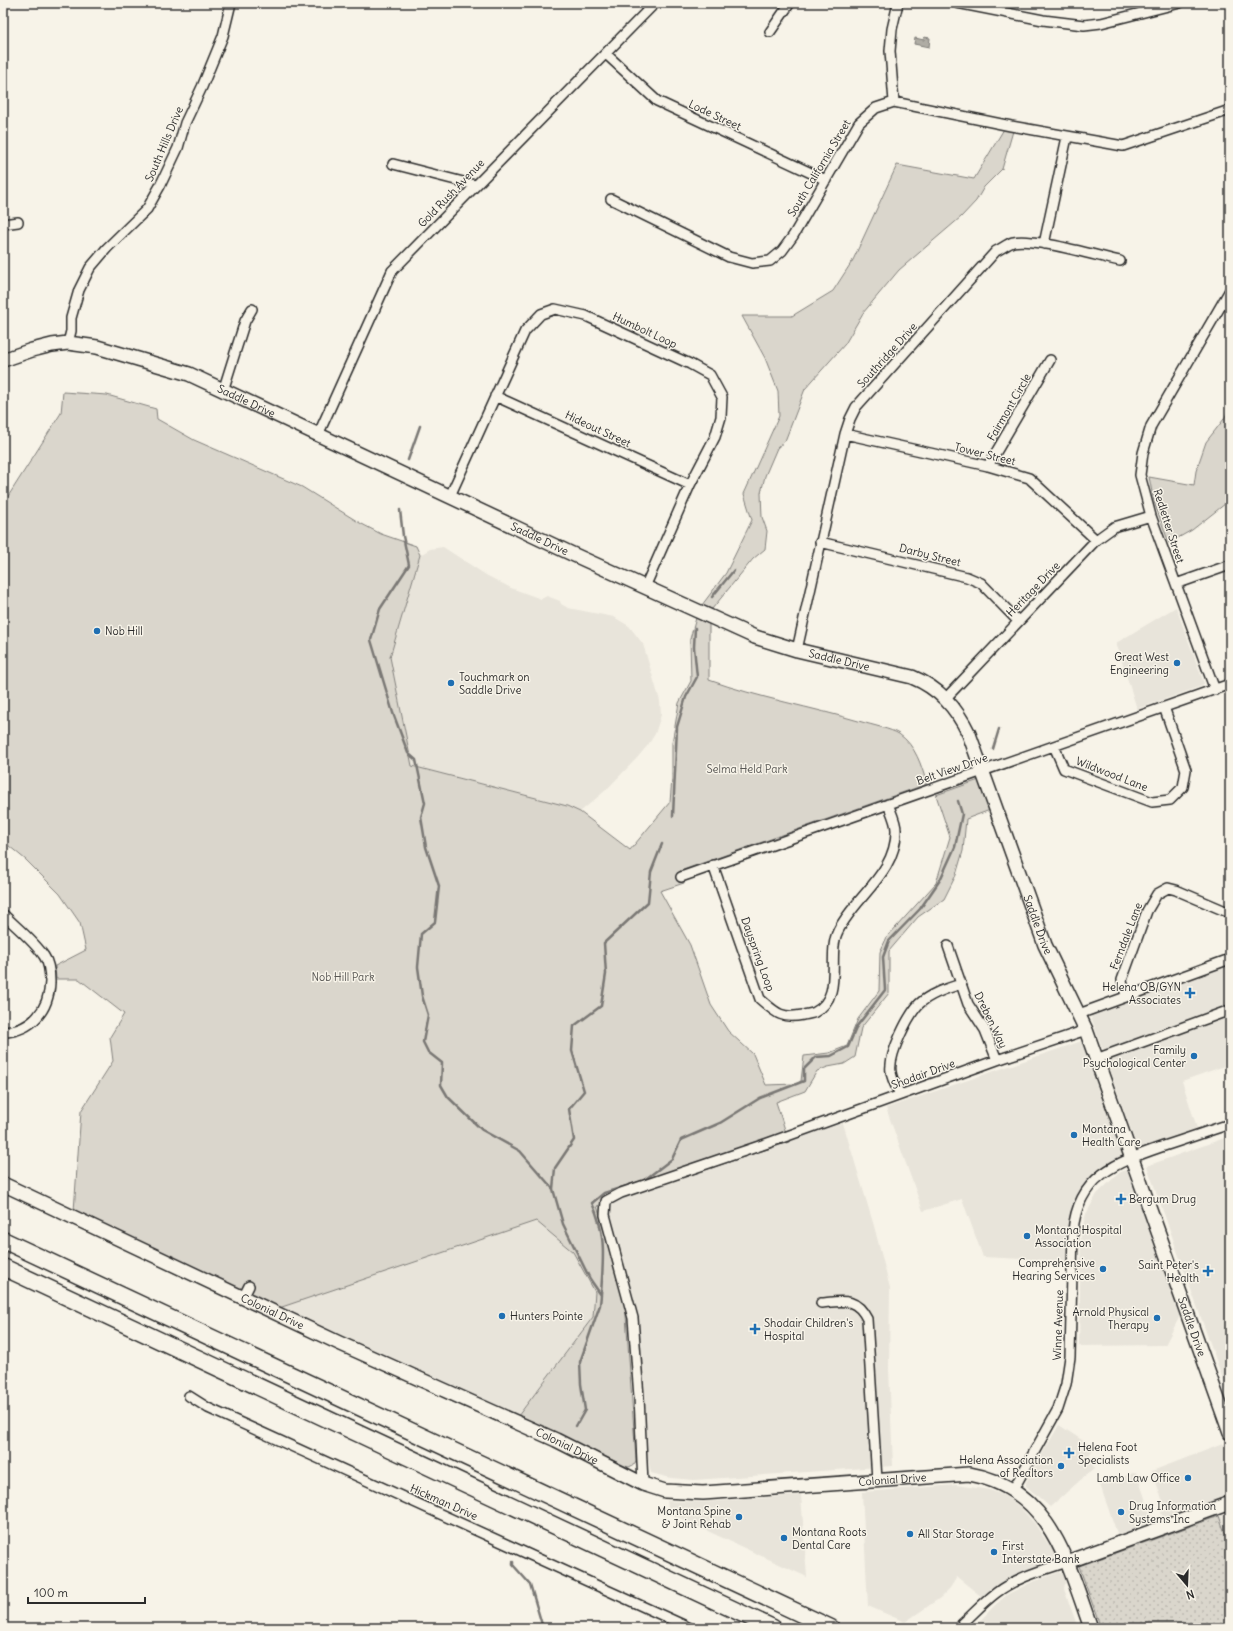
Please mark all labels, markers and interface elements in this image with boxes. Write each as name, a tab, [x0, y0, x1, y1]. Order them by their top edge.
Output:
street label: Lode Street	[687, 97, 744, 133]
street label: South Hills Drive	[142, 104, 186, 184]
street label: South California Street	[784, 117, 854, 219]
street label: Gold Rush Avenue	[415, 156, 487, 230]
street label: Humbolt Loop	[611, 309, 679, 351]
street label: Southridge Drive	[854, 319, 920, 390]
street label: Fairmont Circle	[984, 371, 1034, 443]
street label: Saddle Drive	[215, 381, 278, 421]
street label: Hideout Street	[563, 408, 633, 450]
street label: Tower Street	[953, 440, 1017, 468]
street label: Redletter Street	[1150, 487, 1188, 565]
street label: Saddle Drive	[508, 519, 571, 558]
street label: Darby Street	[898, 541, 962, 569]
street label: Heritage Drive	[1003, 558, 1063, 620]
place label: Nob Hill	[105, 624, 143, 638]
marker: Nob Hill	[92, 626, 102, 636]
street label: Saddle Drive	[807, 646, 871, 674]
place label: Great West Engineering	[1110, 650, 1169, 677]
marker: Great West Engineering	[1172, 658, 1182, 668]
place label: Touchmark on Saddle Drive	[459, 670, 530, 697]
marker: Touchmark on Saddle Drive	[446, 678, 456, 688]
street label: Belt View Drive	[915, 750, 990, 788]
street label: Wildwood Lane	[1074, 754, 1150, 794]
park label: Selma Held Park	[706, 762, 788, 776]
street label: Saddle Drive	[1021, 893, 1055, 957]
street label: Ferndale Lane	[1107, 900, 1145, 971]
street label: Dayspring Loop	[738, 915, 778, 993]
park label: Nob Hill Park	[311, 970, 375, 984]
place label: Helena OB/GYN Associates	[1102, 980, 1181, 1007]
marker: Helena OB/GYN Associates	[1184, 987, 1196, 999]
street label: Dreben Way	[971, 990, 1011, 1050]
place label: Family Psychological Center	[1083, 1043, 1187, 1070]
marker: Family Psychological Center	[1189, 1051, 1199, 1061]
street label: Shodair Drive	[889, 1056, 957, 1092]
place label: Montana Health Care	[1082, 1122, 1141, 1149]
marker: Montana Health Care	[1069, 1130, 1079, 1140]
place label: Bergum Drug	[1129, 1192, 1196, 1206]
marker: Bergum Drug	[1116, 1194, 1126, 1204]
place label: Montana Hospital Association	[1035, 1223, 1122, 1250]
marker: Montana Hospital Association	[1022, 1231, 1032, 1241]
place label: Comprehensive Hearing Services	[1012, 1256, 1095, 1283]
place label: Saint Peter's Health	[1138, 1258, 1199, 1285]
marker: Comprehensive Hearing Services	[1098, 1264, 1108, 1274]
marker: Saint Peter's Health	[1202, 1265, 1214, 1277]
street label: Winne Avenue	[1050, 1289, 1066, 1361]
street label: Colonial Drive	[239, 1291, 306, 1332]
street label: Saddle Drive	[1175, 1295, 1209, 1358]
place label: Arnold Physical Therapy	[1072, 1305, 1149, 1332]
place label: Hunters Pointe	[510, 1309, 583, 1323]
marker: Hunters Pointe	[497, 1311, 507, 1321]
marker: Arnold Physical Therapy	[1152, 1313, 1162, 1323]
place label: Shodair Children's Hospital	[764, 1316, 853, 1343]
marker: Shodair Children's Hospital	[749, 1323, 761, 1335]
street label: Colonial Drive	[533, 1425, 601, 1467]
place label: Helena Foot Specialists	[1078, 1440, 1137, 1467]
marker: Helena Foot Specialists	[1063, 1447, 1075, 1459]
place label: Helena Association of Realtors	[959, 1453, 1053, 1480]
marker: Helena Association of Realtors	[1056, 1461, 1066, 1471]
street label: Colonial Drive	[858, 1470, 927, 1489]
place label: Lamb Law Office	[1097, 1471, 1180, 1485]
marker: Lamb Law Office	[1183, 1473, 1193, 1483]
street label: Hickman Drive	[408, 1481, 480, 1523]
place label: Drug Information Systems Inc	[1129, 1499, 1216, 1526]
place label: Montana Spine & Joint Rehab	[657, 1504, 731, 1531]
marker: Drug Information Systems Inc	[1116, 1507, 1126, 1517]
marker: Montana Spine & Joint Rehab	[734, 1512, 744, 1522]
place label: Montana Roots Dental Care	[792, 1525, 866, 1552]
place label: All Star Storage	[918, 1527, 994, 1541]
marker: All Star Storage	[905, 1529, 915, 1539]
marker: Montana Roots Dental Care	[779, 1533, 789, 1543]
place label: First Interstate Bank	[1002, 1539, 1080, 1566]
marker: First Interstate Bank	[989, 1547, 999, 1557]
north arrow	[1167, 1565, 1207, 1605]
scale bar	[28, 1579, 145, 1605]
text: 100 m	[34, 1585, 68, 1600]
text: N	[1184, 1587, 1196, 1602]

